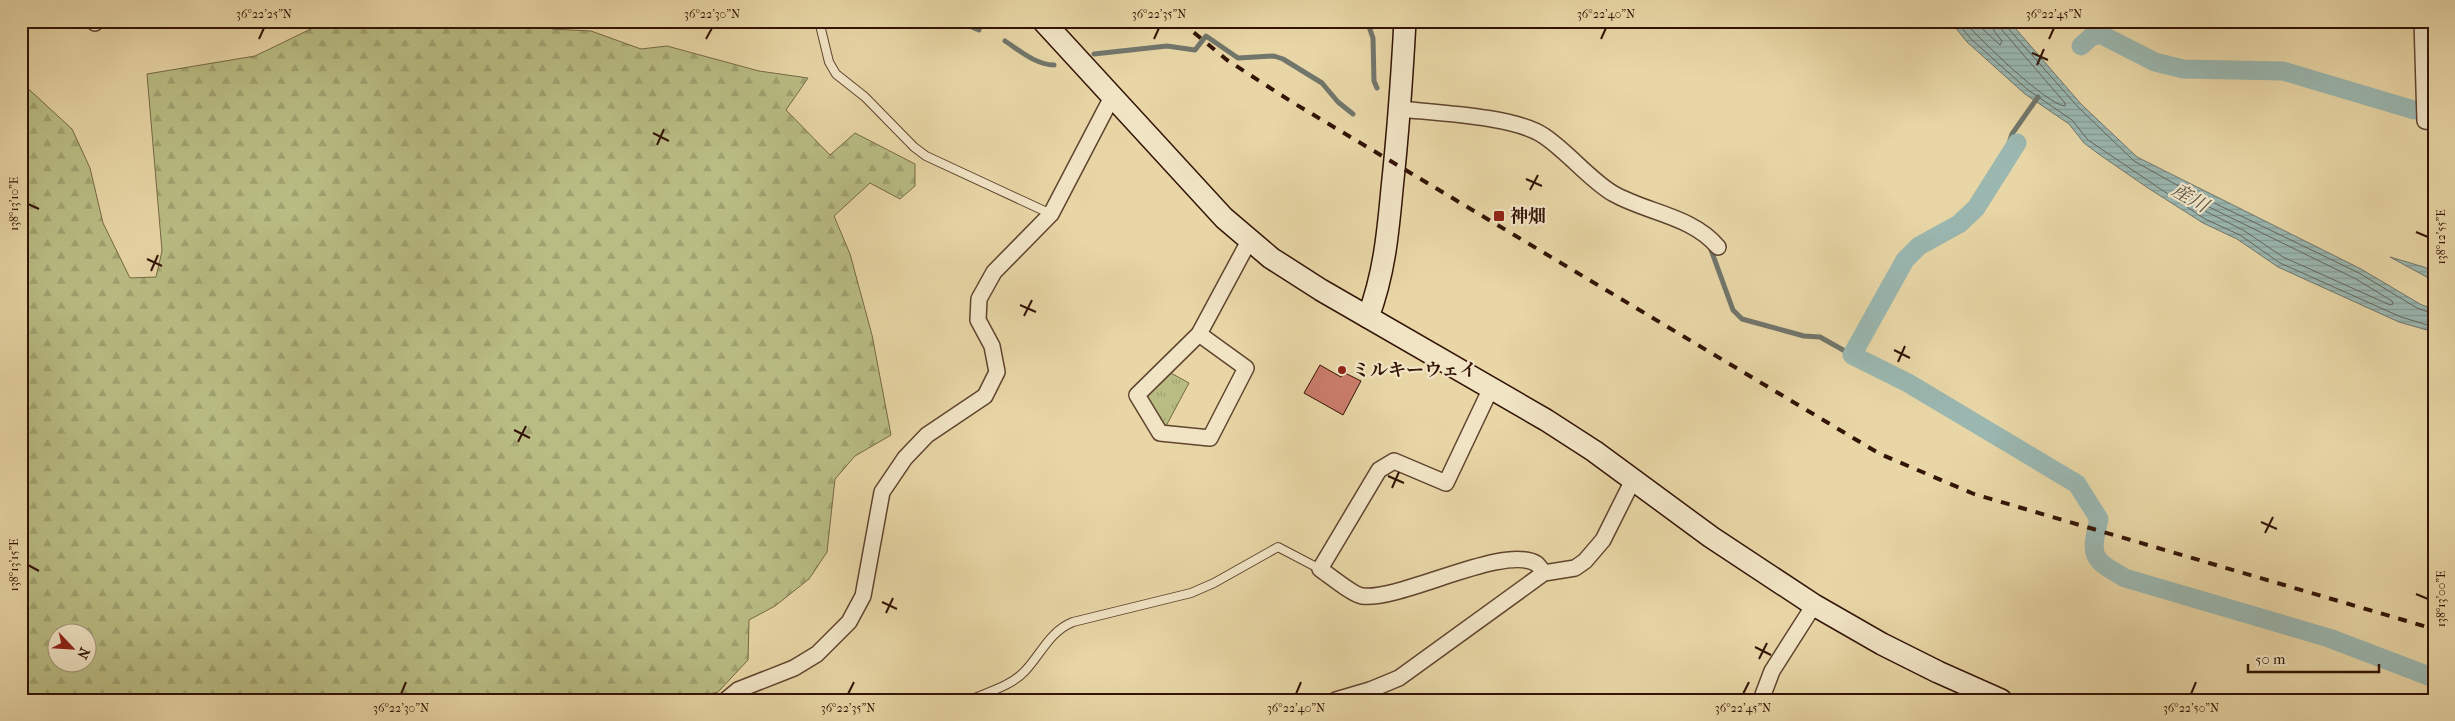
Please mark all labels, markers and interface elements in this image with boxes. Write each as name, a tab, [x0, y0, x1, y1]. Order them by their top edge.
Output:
text: 36°22'25"N	[236, 7, 292, 21]
text: 36°22'30"N	[684, 7, 740, 21]
text: 36°22'35"N	[1132, 7, 1186, 21]
text: 36°22'40"N	[1577, 7, 1635, 21]
text: 36°22'45"N	[2026, 7, 2082, 21]
text: 138°13'10"E	[7, 177, 21, 231]
water label: 産川	[2168, 179, 2214, 218]
place label: 神畑	[1510, 206, 1546, 227]
marker: 神畑	[1492, 209, 1506, 223]
text: 138°12'55"E	[2434, 210, 2448, 264]
place label: ミルキーウェイ	[1352, 360, 1477, 381]
marker: ミルキーウェイ	[1336, 364, 1348, 376]
text: 138°13'15"E	[7, 539, 21, 591]
text: 138°13'00"E	[2434, 571, 2448, 627]
north arrow	[48, 624, 98, 674]
scale bar	[2248, 641, 2379, 673]
text: N	[73, 645, 93, 662]
text: 50 m	[2255, 650, 2286, 668]
text: 36°22'30"N	[373, 701, 429, 715]
text: 36°22'35"N	[821, 701, 875, 715]
text: 36°22'40"N	[1267, 701, 1325, 715]
text: 36°22'45"N	[1715, 701, 1771, 715]
text: 36°22'50"N	[2163, 701, 2219, 715]

